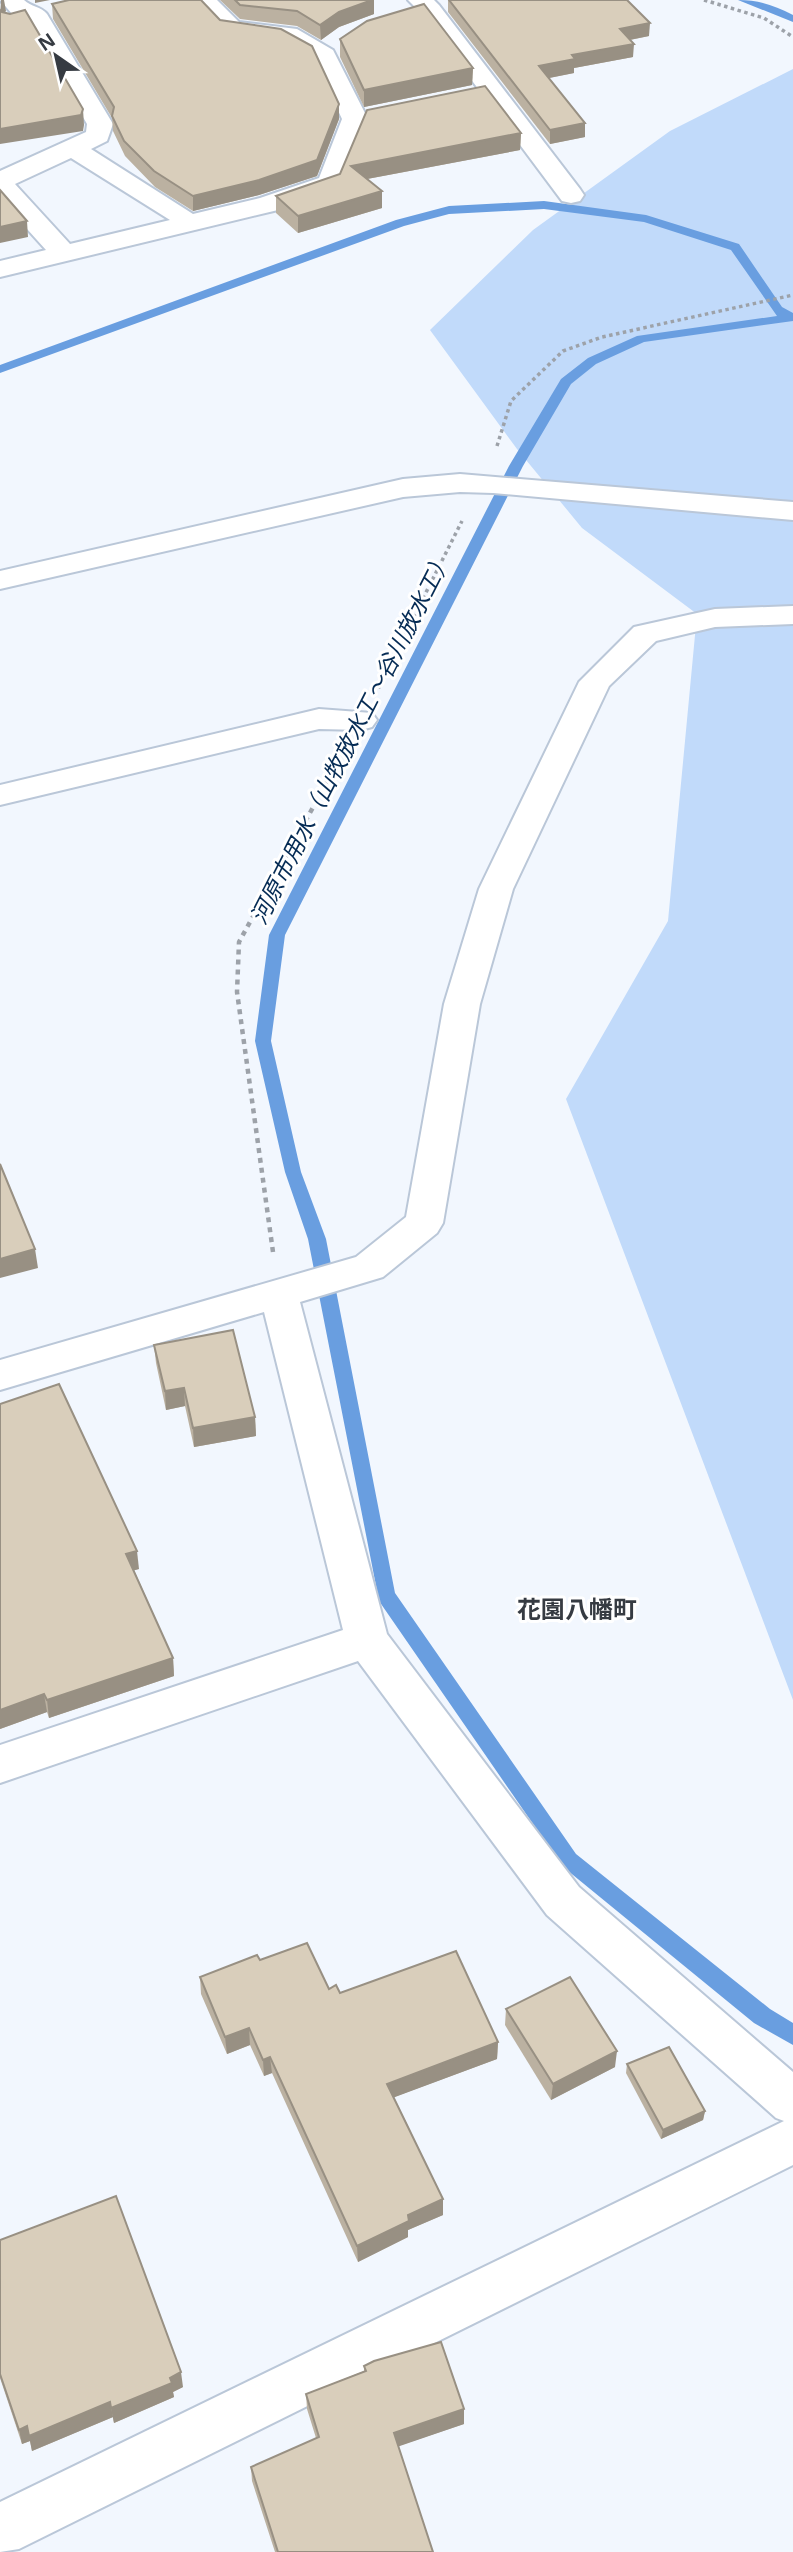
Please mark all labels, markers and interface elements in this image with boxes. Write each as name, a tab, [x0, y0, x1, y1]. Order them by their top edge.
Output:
north arrow	[21, 21, 91, 91]
text: N	[33, 27, 60, 57]
water label: 河原市用水（山牧放水工～谷川放水工）	[242, 546, 458, 929]
district label: 花園八幡町	[517, 1592, 637, 1625]

